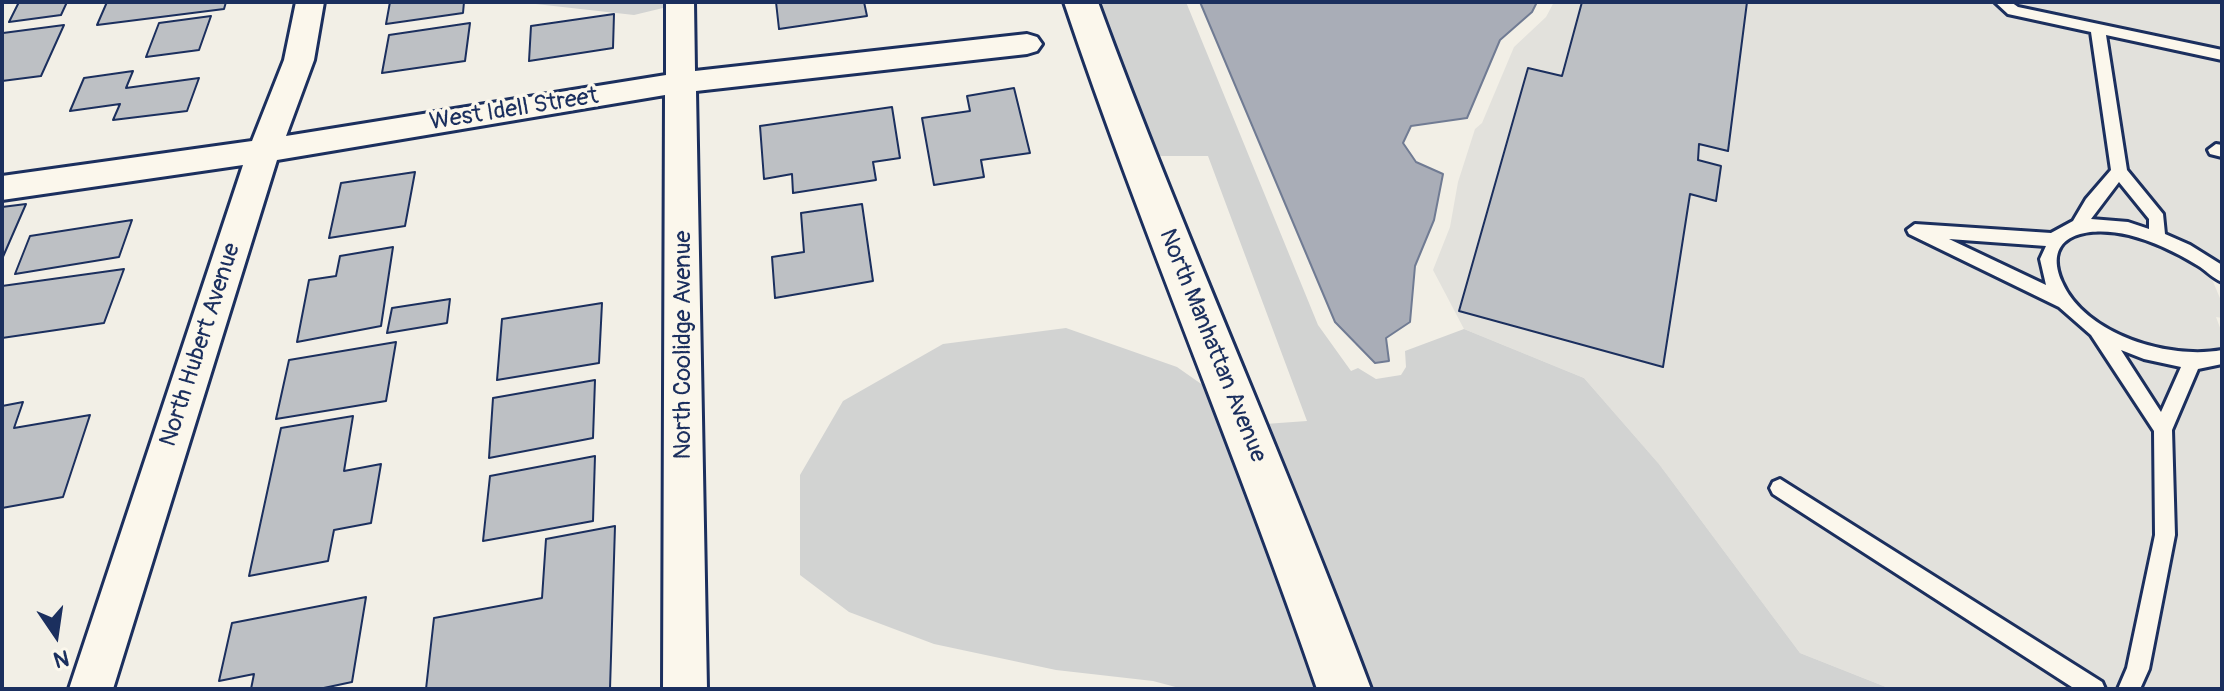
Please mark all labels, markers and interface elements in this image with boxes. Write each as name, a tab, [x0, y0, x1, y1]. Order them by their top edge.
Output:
street label: West Idell Street	[428, 82, 600, 138]
street label: North Manhattan Avenue	[1152, 225, 1272, 467]
street label: North Coolidge Avenue	[670, 231, 698, 459]
street label: North Hubert Avenue	[155, 240, 247, 450]
north arrow	[16, 595, 96, 675]
text: N	[51, 643, 72, 674]

